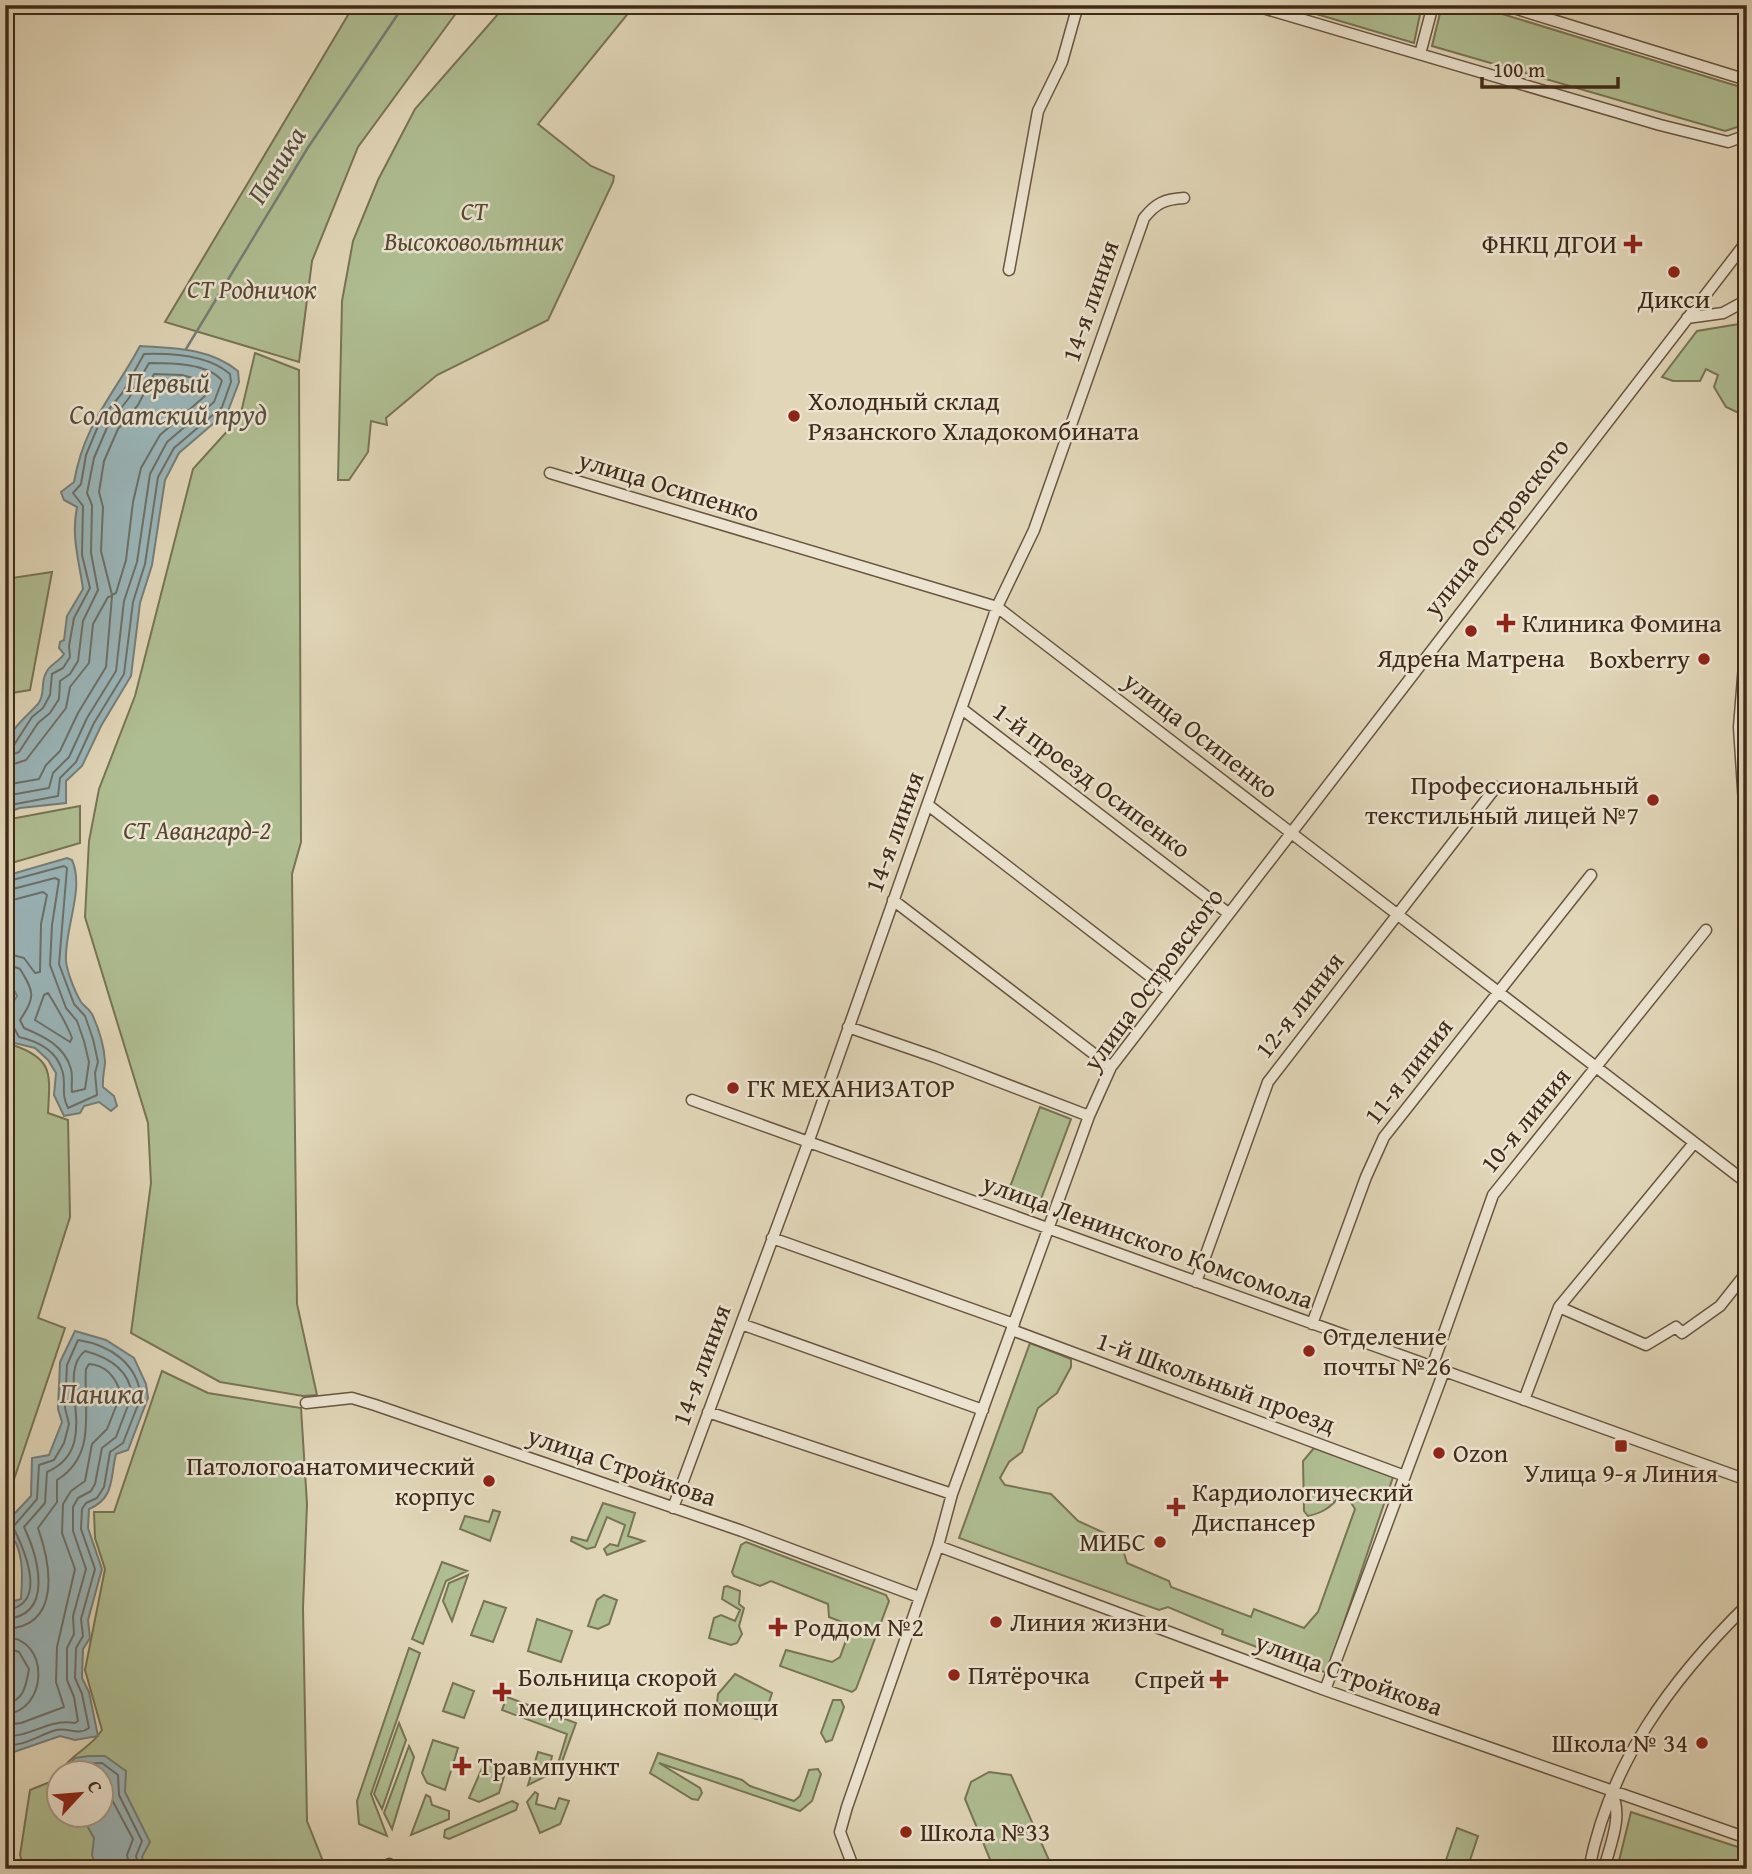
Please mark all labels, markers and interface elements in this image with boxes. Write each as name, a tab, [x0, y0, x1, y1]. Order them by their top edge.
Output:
scale bar	[1482, 46, 1619, 90]
text: 100 m	[1493, 54, 1545, 85]
water label: Паника	[236, 118, 315, 211]
park label: СТ Высоковольтник	[383, 191, 564, 260]
place label: ФНКЦ ДГОИ	[1482, 224, 1617, 263]
marker: ФНКЦ ДГОИ	[1623, 234, 1643, 254]
street label: 14-я линия	[1051, 235, 1129, 367]
marker: Дикси	[1666, 264, 1682, 280]
park label: СТ Родничок	[187, 269, 317, 308]
place label: Дикси	[1637, 279, 1710, 318]
water label: Первый Солдатский пруд	[69, 361, 267, 434]
place label: Холодный склад Рязанского Хладокомбината	[808, 381, 1140, 450]
marker: Холодный склад Рязанского Хладокомбината	[786, 408, 802, 424]
street label: улица Островского	[1412, 429, 1578, 626]
street label: улица Осипенко	[573, 439, 765, 532]
place label: Клиника Фомина	[1522, 603, 1722, 642]
marker: Клиника Фомина	[1496, 613, 1516, 633]
marker: Ядрена Матрена	[1463, 623, 1479, 639]
place label: Ядрена Матрена	[1376, 638, 1566, 677]
place label: Boxberry	[1589, 639, 1690, 678]
marker: Boxberry	[1696, 651, 1712, 667]
street label: улица Осипенко	[1115, 661, 1287, 808]
street label: 1-й проезд Осипенко	[985, 692, 1200, 867]
place label: Профессиональный текстильный лицей №7	[1365, 765, 1639, 834]
street label: 14-я линия	[854, 766, 933, 898]
marker: Профессиональный текстильный лицей №7	[1645, 792, 1661, 808]
park label: СТ Авангард-2	[123, 810, 271, 849]
street label: улица Островского	[1072, 879, 1233, 1079]
street label: 12-я линия	[1244, 943, 1353, 1066]
street label: 11-я линия	[1353, 1009, 1462, 1132]
street label: 10-я линия	[1470, 1058, 1580, 1181]
place label: ГК МЕХАНИЗАТОР	[747, 1068, 955, 1107]
marker: ГК МЕХАНИЗАТОР	[725, 1080, 741, 1096]
street label: улица Ленинского Комсомола	[976, 1162, 1320, 1319]
street label: 14-я линия	[661, 1299, 740, 1431]
place label: Отделение почты №26	[1323, 1316, 1451, 1385]
street label: 1-й Школьный проезд	[1091, 1320, 1341, 1443]
marker: Отделение почты №26	[1301, 1343, 1317, 1359]
water label: Паника	[60, 1372, 144, 1413]
street label: улица Стройкова	[522, 1415, 722, 1516]
place label: Ozon	[1453, 1433, 1508, 1472]
marker: Улица 9-я Линия	[1613, 1438, 1629, 1454]
marker: Ozon	[1431, 1445, 1447, 1461]
place label: Патологоанатомический корпус	[186, 1446, 475, 1515]
place label: Улица 9-я Линия	[1524, 1453, 1718, 1492]
place label: Кардиологический Диспансер	[1191, 1472, 1413, 1541]
marker: Патологоанатомический корпус	[481, 1473, 497, 1489]
marker: Кардиологический Диспансер	[1166, 1497, 1186, 1517]
place label: МИБС	[1079, 1522, 1146, 1561]
marker: МИБС	[1152, 1534, 1168, 1550]
place label: Линия жизни	[1010, 1602, 1168, 1641]
place label: Роддом №2	[794, 1607, 924, 1646]
marker: Линия жизни	[988, 1614, 1004, 1630]
marker: Роддом №2	[768, 1617, 788, 1637]
street label: улица Стройкова	[1249, 1621, 1449, 1726]
place label: Пятёрочка	[968, 1655, 1090, 1694]
place label: Больница скорой медицинской помощи	[518, 1657, 779, 1726]
place label: Спрей	[1135, 1659, 1205, 1698]
marker: Пятёрочка	[946, 1667, 962, 1683]
marker: Спрей	[1211, 1671, 1227, 1687]
marker: Больница скорой медицинской помощи	[492, 1682, 512, 1702]
place label: Школа № 34	[1552, 1723, 1688, 1762]
marker: Школа № 34	[1694, 1735, 1710, 1751]
place label: Травмпункт	[478, 1746, 620, 1785]
marker: Травмпункт	[452, 1756, 472, 1776]
north arrow	[46, 1758, 116, 1828]
text: С	[80, 1776, 110, 1798]
place label: Школа №33	[920, 1812, 1051, 1851]
marker: Школа №33	[898, 1824, 914, 1840]

